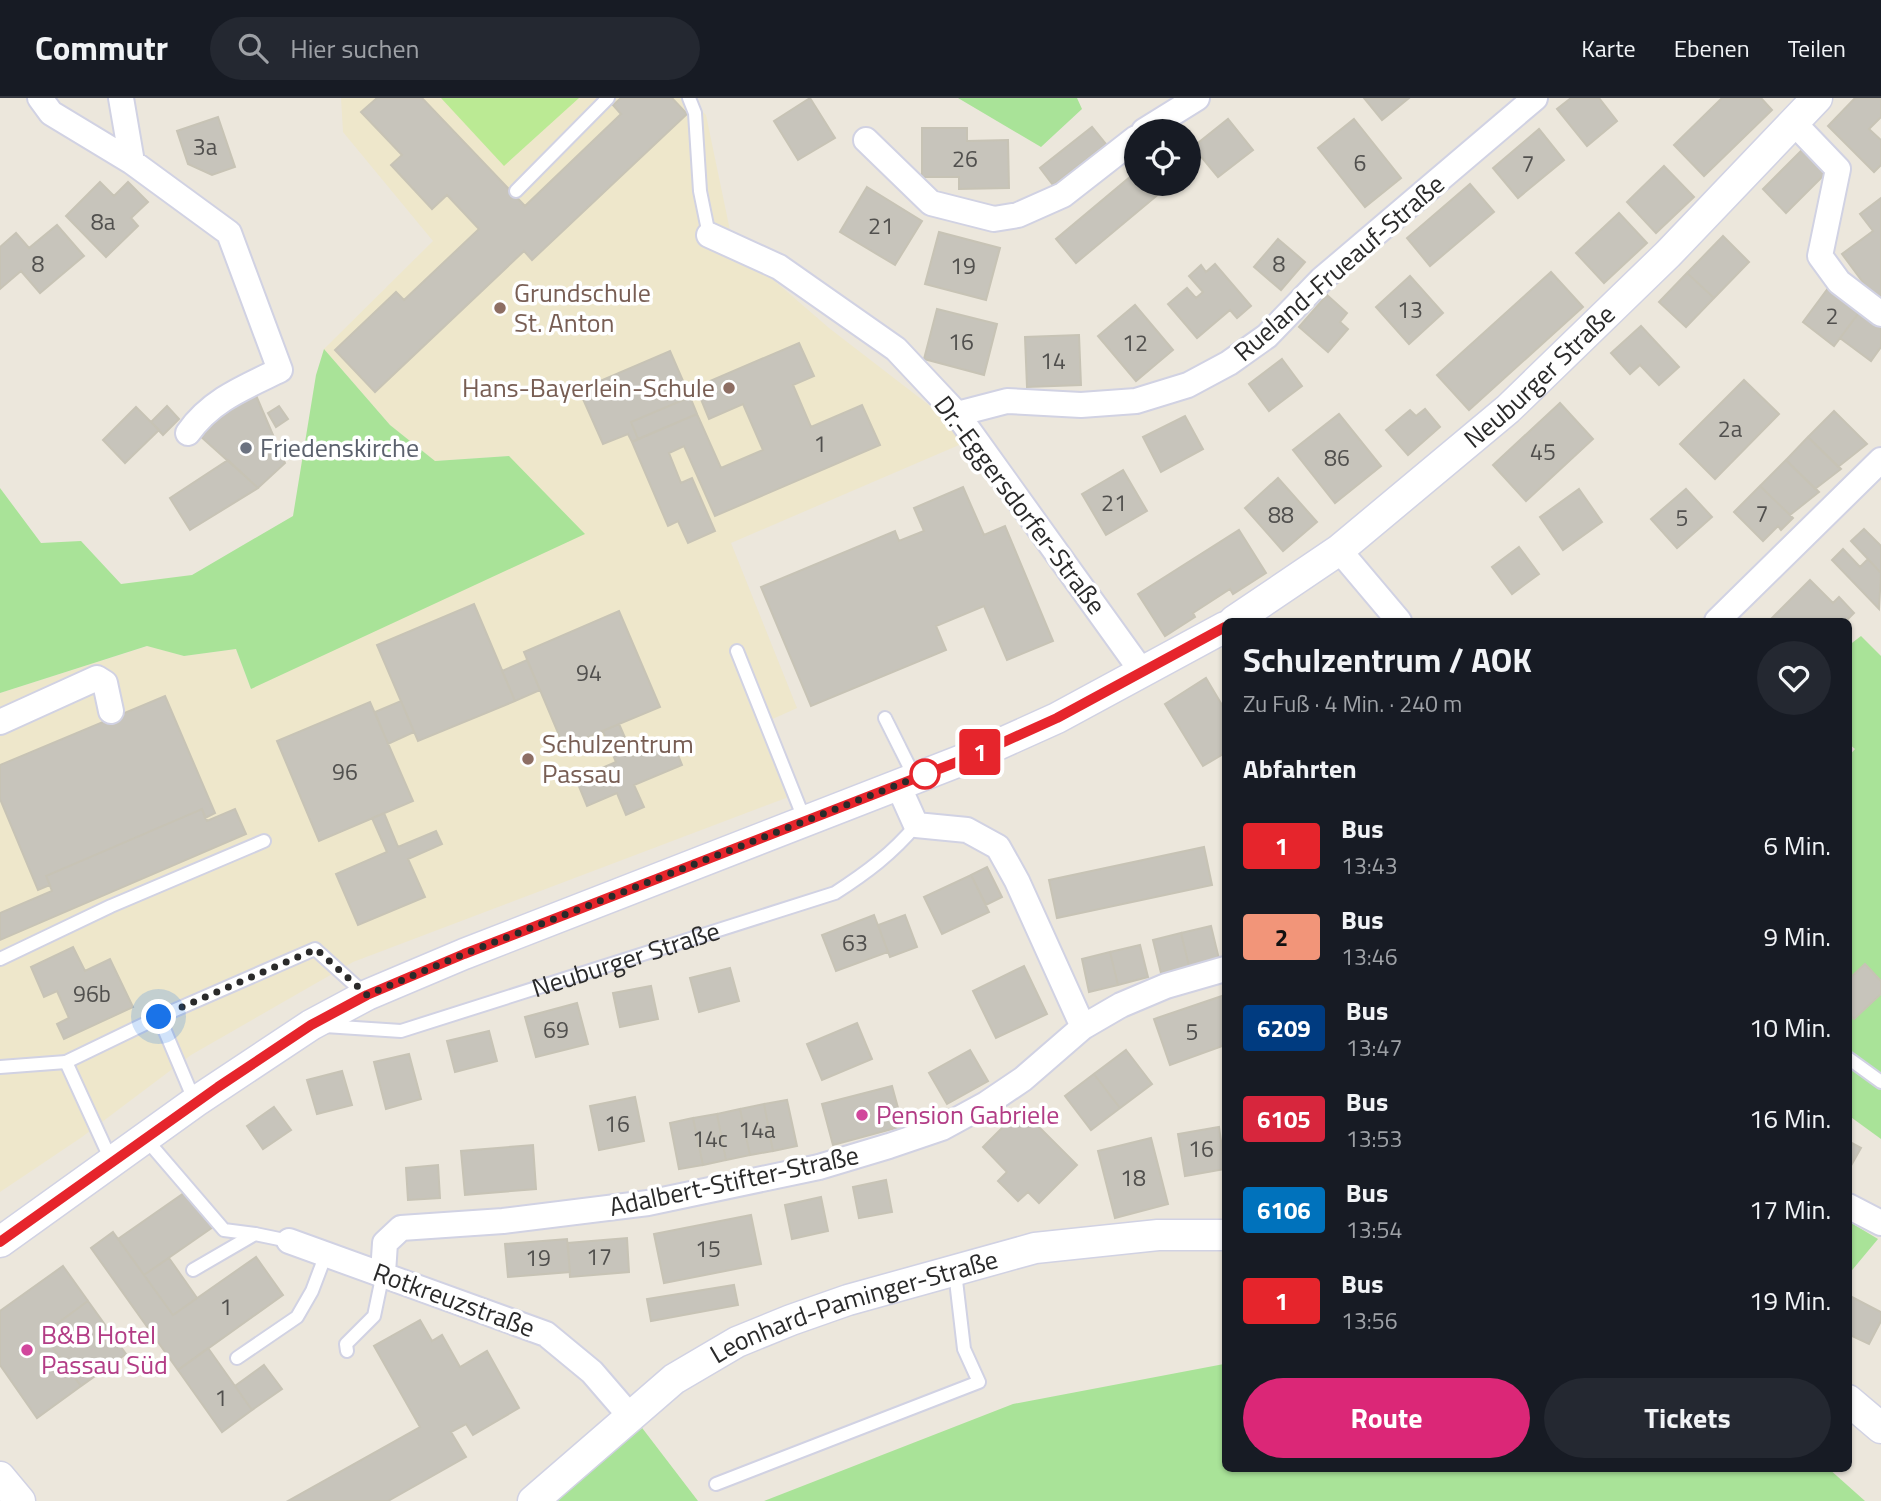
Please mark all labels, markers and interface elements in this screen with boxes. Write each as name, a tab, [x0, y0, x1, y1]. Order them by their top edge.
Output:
search box	[210, 17, 700, 80]
text: Commutr	[35, 23, 168, 73]
icon: search	[234, 29, 272, 67]
text: Hier suchen	[290, 29, 420, 68]
text: Karte	[1581, 30, 1636, 66]
text: Ebenen	[1674, 30, 1750, 66]
text: Teilen	[1788, 30, 1846, 66]
map controls	[1124, 119, 1201, 196]
button: locate	[1124, 119, 1201, 196]
house number: 3a	[193, 129, 218, 164]
house number: 26	[952, 141, 978, 176]
house number: 6	[1354, 145, 1366, 180]
house number: 7	[1522, 146, 1534, 181]
street label: Rueland-Frueauf-Straße	[1225, 165, 1453, 370]
house number: 8a	[91, 204, 116, 239]
house number: 21	[868, 208, 894, 243]
house number: 8	[32, 246, 45, 281]
house number: 8	[1273, 246, 1286, 281]
house number: 19	[950, 248, 976, 283]
place label: Grundschule St. Anton	[514, 273, 651, 342]
house number: 13	[1397, 292, 1423, 327]
street label: Neuburger Straße	[1455, 295, 1624, 457]
house number: 2	[1826, 298, 1838, 333]
marker: Grundschule St. Anton	[492, 300, 508, 316]
house number: 16	[948, 324, 974, 359]
house number: 12	[1122, 325, 1148, 360]
house number: 14	[1040, 343, 1066, 378]
place label: Hans-Bayerlein-Schule	[462, 368, 715, 407]
marker: Hans-Bayerlein-Schule	[721, 380, 737, 396]
street label: Dr.-Eggersdorfer-Straße	[925, 387, 1116, 622]
house number: 2a	[1718, 411, 1743, 446]
house number: 1	[814, 426, 826, 461]
place label: Friedenskirche	[260, 428, 419, 467]
house number: 45	[1530, 434, 1556, 469]
marker: Friedenskirche	[238, 440, 254, 456]
house number: 86	[1324, 440, 1350, 475]
house number: 21	[1101, 485, 1127, 520]
house number: 7	[1756, 496, 1768, 531]
house number: 88	[1268, 497, 1294, 532]
house number: 5	[1676, 500, 1688, 535]
text: Schulzentrum / AOK	[1243, 635, 1532, 685]
button: heart	[1757, 641, 1831, 715]
house number: 94	[576, 655, 602, 690]
text: Zu Fuß · 4 Min. · 240 m	[1243, 686, 1462, 721]
place label: Schulzentrum Passau	[542, 724, 694, 793]
line badge: 1	[957, 729, 1003, 775]
text: 1	[973, 734, 987, 770]
text: Abfahrten	[1243, 749, 1357, 788]
marker: Schulzentrum Passau	[520, 751, 536, 767]
house number: 96	[332, 754, 358, 789]
unlabelled marker	[910, 759, 940, 789]
text: Bus	[1341, 809, 1383, 848]
text: 6 Min.	[1764, 826, 1831, 865]
text: 1	[1275, 828, 1288, 864]
text: 13:43	[1341, 848, 1398, 883]
text: Bus	[1341, 900, 1383, 939]
street label: Neuburger Straße	[527, 911, 724, 1007]
text: 9 Min.	[1764, 917, 1831, 956]
text: 2	[1275, 919, 1288, 955]
house number: 63	[842, 925, 868, 960]
text: 13:46	[1341, 939, 1398, 974]
house number: 96b	[73, 976, 111, 1011]
text: Bus	[1346, 991, 1388, 1030]
your location	[141, 999, 176, 1034]
text: 10 Min.	[1749, 1008, 1831, 1047]
text: 6209	[1257, 1010, 1311, 1046]
house number: 69	[543, 1012, 569, 1047]
house number: 5	[1186, 1014, 1198, 1049]
text: 13:47	[1346, 1030, 1402, 1065]
text: Bus	[1346, 1082, 1388, 1121]
place label: Pension Gabriele	[876, 1095, 1059, 1134]
text: 16 Min.	[1749, 1099, 1831, 1138]
text: 6105	[1257, 1101, 1311, 1137]
house number: 16	[604, 1106, 630, 1141]
marker: Pension Gabriele	[854, 1107, 870, 1123]
house number: 14a	[738, 1112, 776, 1147]
house number: 14c	[692, 1121, 728, 1156]
text: 13:53	[1346, 1121, 1402, 1156]
house number: 16	[1188, 1131, 1214, 1166]
street label: Adalbert-Stifter-Straße	[606, 1135, 862, 1226]
house number: 18	[1120, 1160, 1146, 1195]
text: Bus	[1346, 1173, 1388, 1212]
text: 17 Min.	[1749, 1190, 1831, 1229]
text: 6106	[1257, 1192, 1311, 1228]
text: 13:54	[1346, 1212, 1402, 1247]
house number: 15	[695, 1231, 721, 1266]
house number: 17	[586, 1239, 612, 1274]
street label: Leonhard-Paminger-Straße	[702, 1239, 1002, 1373]
house number: 19	[525, 1240, 551, 1275]
street label: Rotkreuzstraße	[368, 1252, 541, 1347]
text: Bus	[1341, 1264, 1383, 1303]
text: 19 Min.	[1749, 1281, 1831, 1320]
text: 1	[1275, 1283, 1288, 1319]
house number: 1	[220, 1289, 232, 1324]
text: 13:56	[1341, 1303, 1398, 1338]
place label: B&B Hotel Passau Süd	[41, 1315, 168, 1384]
marker: B&B Hotel Passau Süd	[19, 1342, 35, 1358]
button: Route	[1243, 1378, 1530, 1458]
button: Tickets	[1544, 1378, 1831, 1458]
house number: 1	[215, 1380, 227, 1415]

